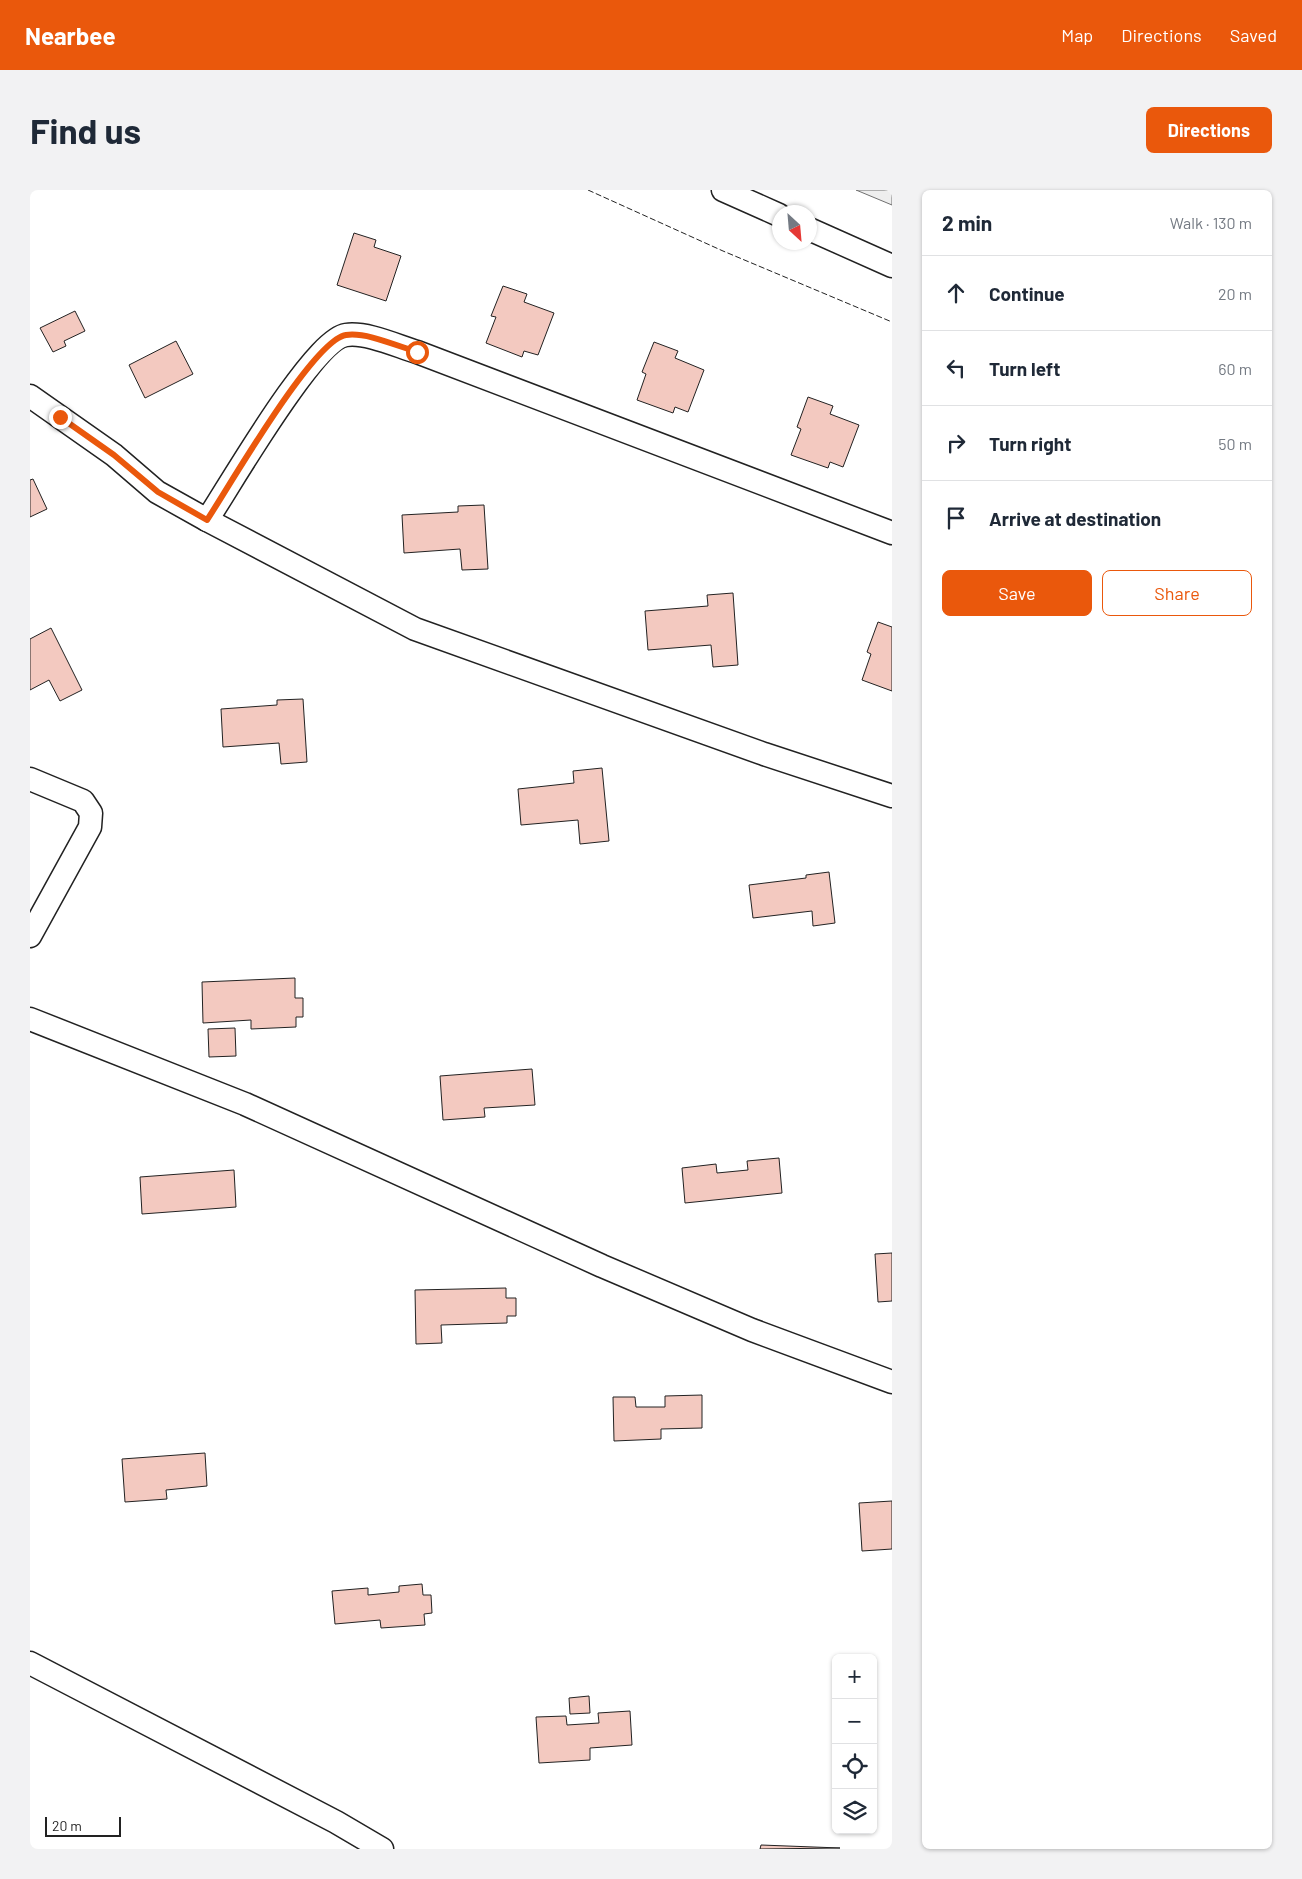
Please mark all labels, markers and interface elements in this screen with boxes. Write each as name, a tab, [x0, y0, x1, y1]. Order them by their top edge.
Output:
text: Nearbee	[25, 21, 116, 50]
text: Map	[1061, 24, 1093, 46]
text: Directions	[1121, 24, 1202, 46]
text: Saved	[1230, 24, 1277, 46]
button: Directions	[1146, 107, 1272, 153]
text: Find us	[30, 109, 141, 151]
north arrow	[772, 205, 817, 250]
text: 2 min	[942, 210, 992, 235]
text: Walk · 130 m	[1170, 213, 1252, 232]
icon: ahead	[942, 279, 970, 307]
text: Continue	[989, 282, 1065, 305]
text: 20 m	[1218, 284, 1252, 303]
route start	[406, 341, 429, 364]
icon: left	[942, 354, 970, 382]
text: Turn left	[989, 357, 1060, 380]
text: 60 m	[1218, 359, 1252, 378]
route end	[49, 406, 72, 429]
icon: right	[942, 429, 970, 457]
text: Turn right	[989, 432, 1071, 455]
text: 50 m	[1218, 434, 1252, 453]
icon: arrive	[942, 504, 970, 532]
text: Arrive at destination	[989, 507, 1161, 530]
button: Save	[942, 570, 1092, 616]
button: Share	[1102, 570, 1252, 616]
map controls	[832, 1654, 877, 1834]
button: +	[832, 1654, 877, 1699]
button: −	[832, 1699, 877, 1744]
button: locate	[832, 1744, 877, 1789]
button: layers	[832, 1789, 877, 1834]
scale bar	[45, 1814, 121, 1837]
text: 20 m	[52, 1817, 82, 1834]

